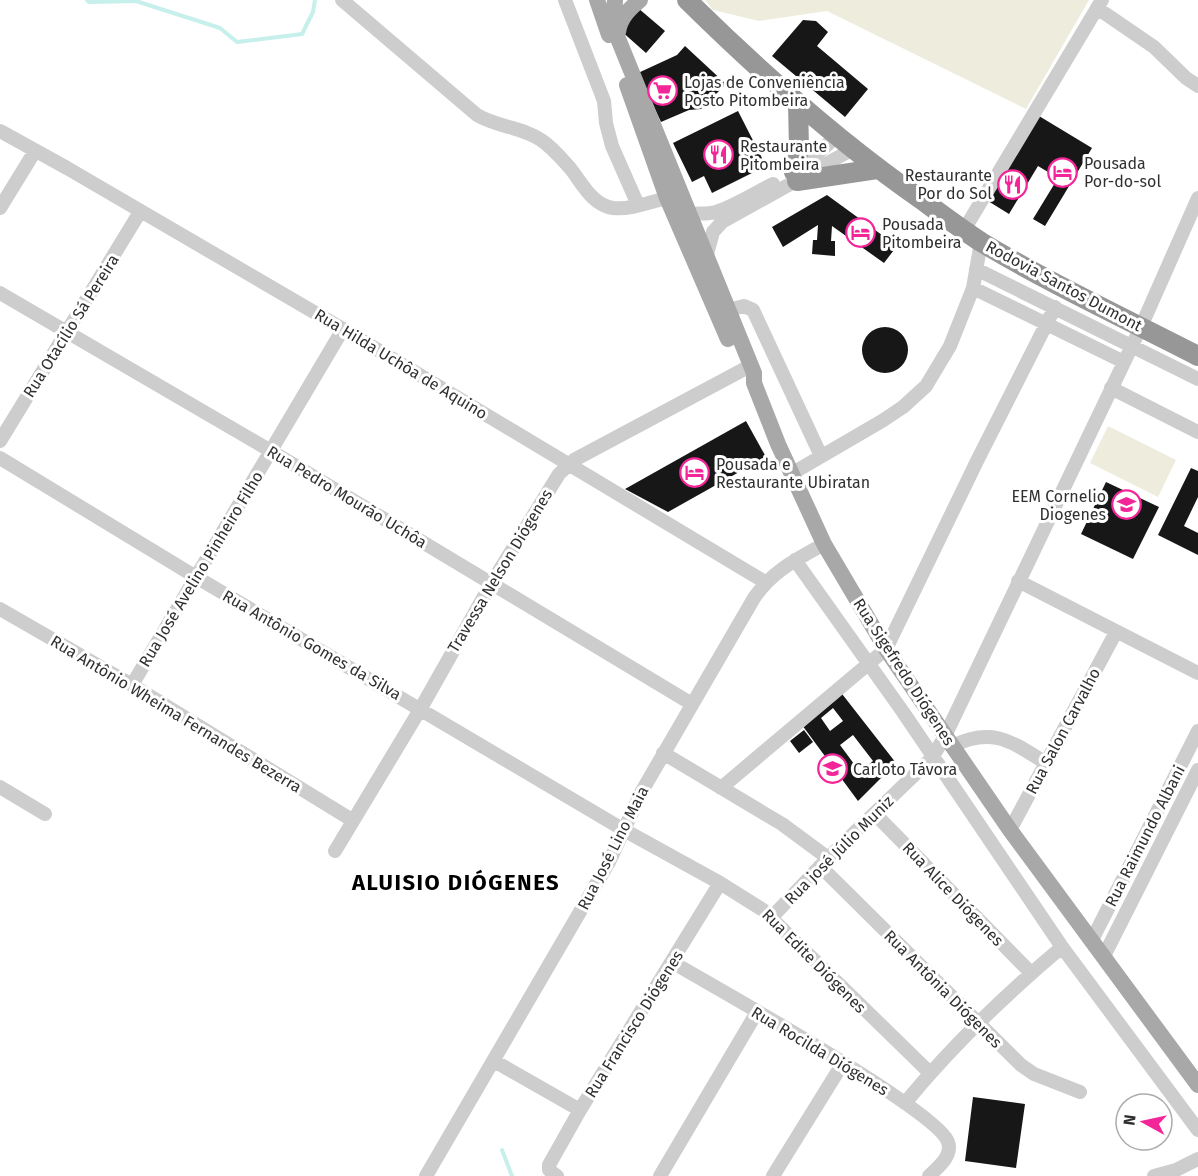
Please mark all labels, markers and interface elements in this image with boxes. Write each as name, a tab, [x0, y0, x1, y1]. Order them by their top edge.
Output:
place label: Lojas de Conveniência Posto Pitombeira	[684, 73, 845, 110]
supermarket icon: Lojas de Conveniência Posto Pitombeira	[647, 75, 679, 107]
place label: Restaurante Pitombeira	[740, 137, 827, 174]
restaurant icon: Restaurante Pitombeira	[703, 139, 735, 171]
place label: Pousada Por-do-sol	[1084, 154, 1161, 191]
hotel icon: Pousada Por-do-sol	[1047, 156, 1079, 188]
place label: Restaurante Por do Sol	[905, 166, 992, 203]
restaurant icon: Restaurante Por do Sol	[997, 168, 1029, 200]
place label: Pousada Pitombeira	[882, 215, 961, 252]
hotel icon: Pousada Pitombeira	[845, 217, 877, 249]
street label: Rodovia Santos Dumont	[983, 237, 1146, 335]
street label: Rua Otacílio Sá Pereira	[19, 251, 123, 401]
street label: Rua Hilda Uchôa de Aquino	[311, 305, 491, 423]
street label: Rua Pedro Mourão Uchôa	[264, 442, 430, 552]
place label: Pousada e Restaurante Ubiratan	[716, 455, 870, 492]
hotel icon: Pousada e Restaurante Ubiratan	[679, 457, 711, 489]
street label: Rua José Avelino Pinheiro Filho	[135, 468, 267, 670]
street label: Travessa Nelson Diógenes	[444, 486, 556, 656]
place label: EEM Cornelio Diogenes	[1011, 487, 1106, 524]
school or university icon: EEM Cornelio Diogenes	[1111, 489, 1143, 521]
street label: Rua Antônio Gomes da Silva	[219, 586, 405, 704]
street label: Rua Sigefredo Diógenes	[849, 595, 959, 749]
street label: Rua Antônio Wheima Fernandes Bezerra	[47, 631, 305, 797]
street label: Rua Salon Carvalho	[1022, 665, 1104, 797]
school or university icon: Carloto Távora	[816, 753, 848, 785]
place label: Carloto Távora	[853, 760, 957, 779]
street label: Rua Raimundo Albani	[1101, 762, 1189, 910]
street label: Rua José Lino Maia	[574, 783, 652, 913]
street label: Rua josé Júlio Muniz	[781, 792, 897, 908]
street label: Rua Alice Diógenes	[899, 838, 1007, 950]
district label: ALUISIO DIÓGENES	[351, 869, 560, 896]
street label: Rua Edite Diógenes	[758, 905, 870, 1017]
street label: Rua Antônia Diógenes	[880, 926, 1006, 1052]
street label: Rua Francisco Diógenes	[581, 947, 687, 1101]
street label: Rua Rocilda Diógenes	[748, 1003, 892, 1099]
north arrow	[1114, 1092, 1174, 1152]
text: N	[1119, 1113, 1140, 1127]

